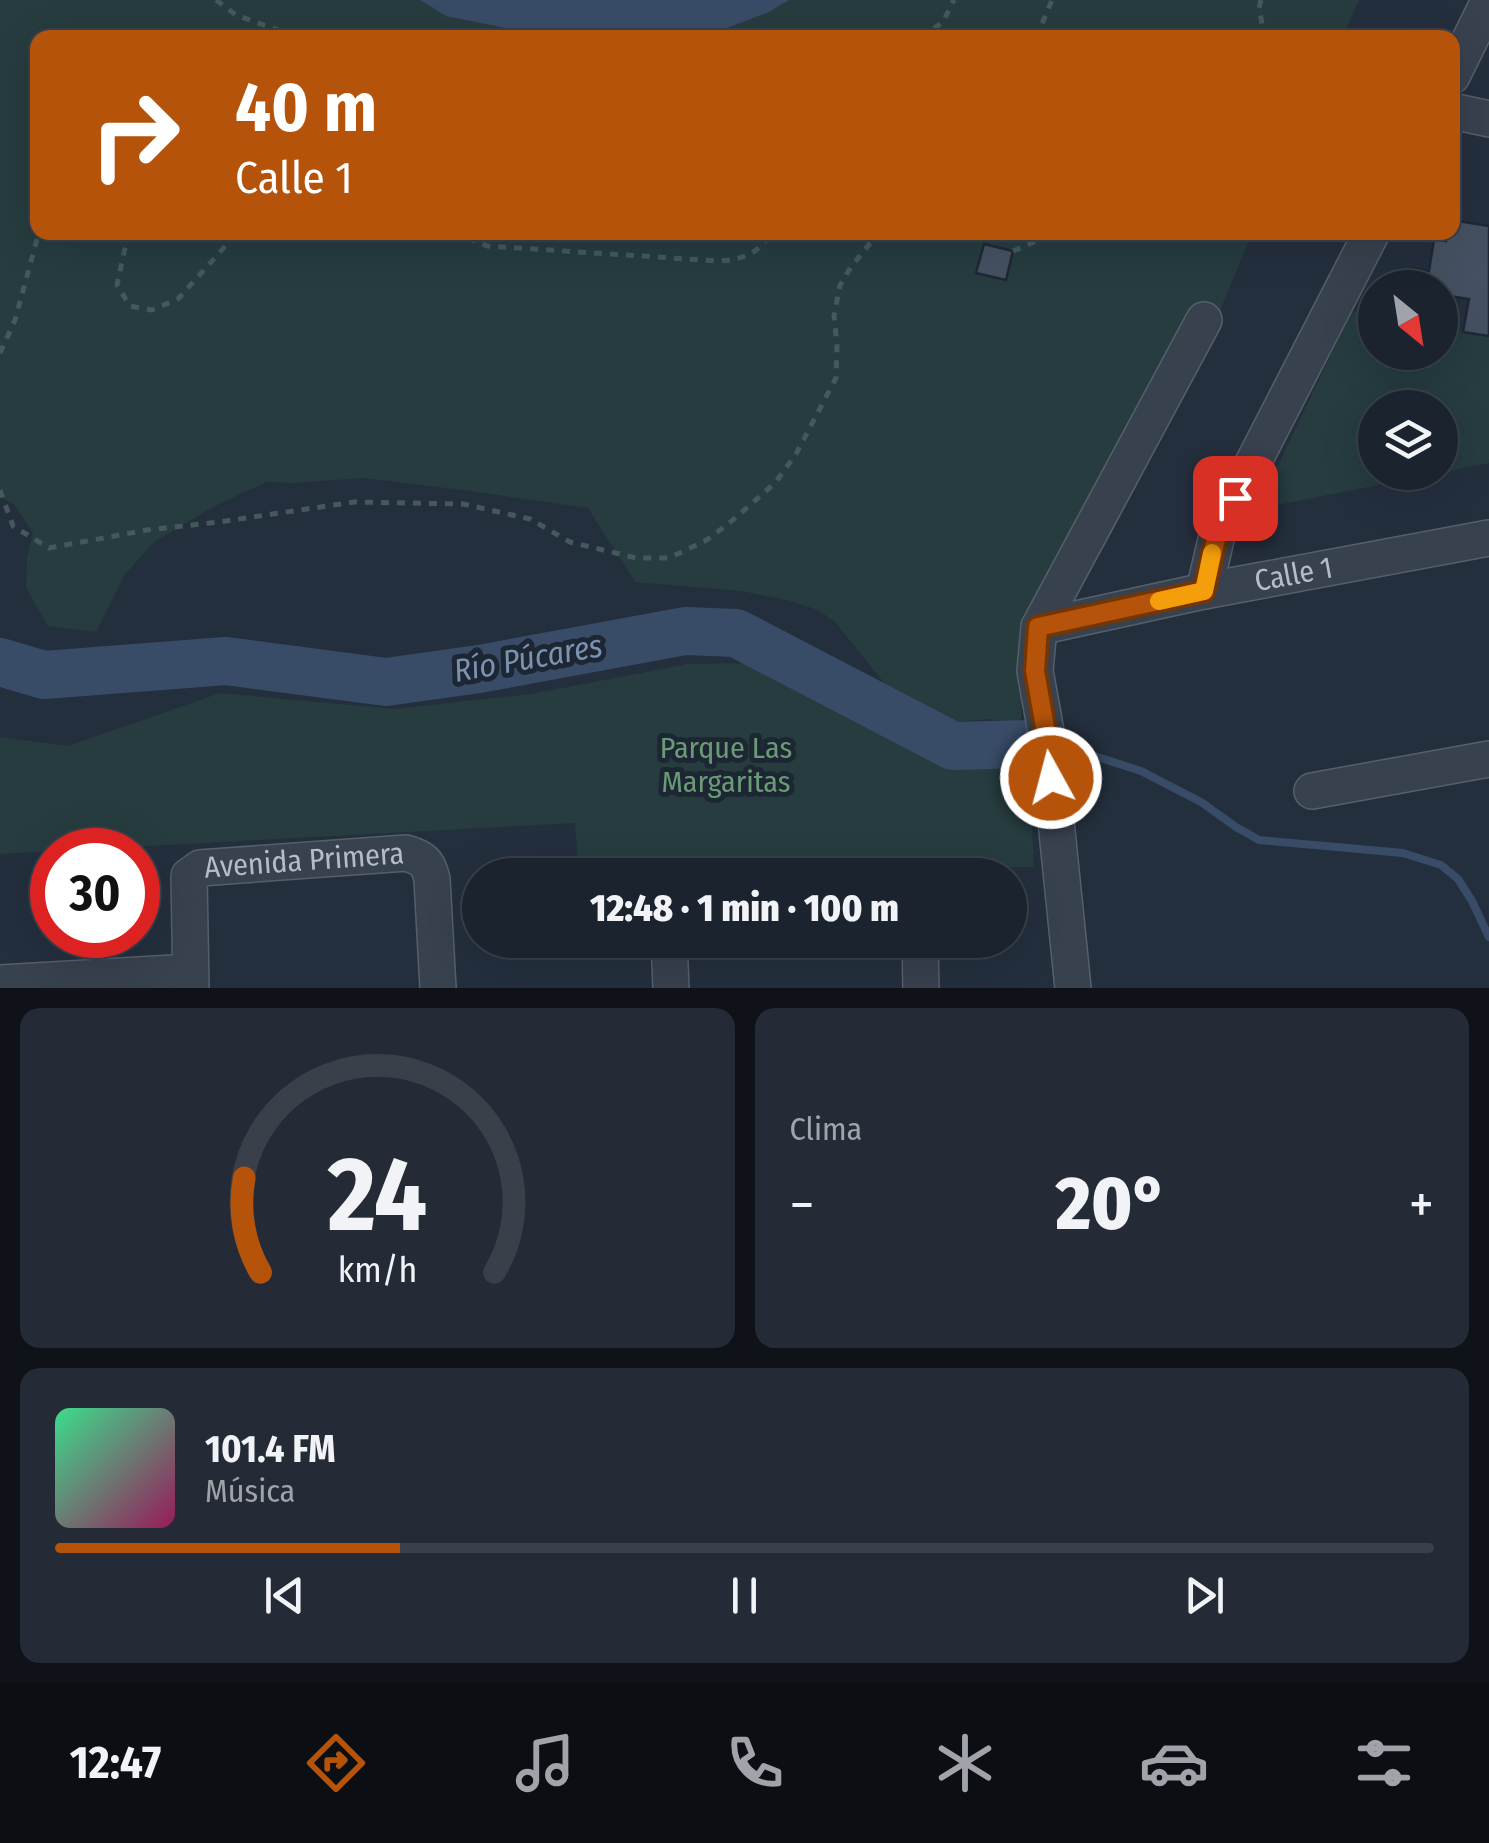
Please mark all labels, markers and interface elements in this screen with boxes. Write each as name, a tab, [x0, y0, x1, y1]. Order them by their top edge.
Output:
text: 40 m	[235, 66, 377, 150]
icon: right	[70, 70, 200, 200]
text: Calle 1	[235, 151, 353, 205]
north arrow	[1358, 270, 1458, 370]
map controls	[1358, 270, 1458, 490]
button: layers	[1358, 390, 1458, 490]
pin	[1193, 456, 1278, 541]
icon: arrive	[1208, 471, 1263, 526]
street label: Calle 1	[1252, 549, 1336, 599]
water label: Río Púcares	[451, 626, 605, 690]
position arrow	[999, 726, 1103, 830]
park label: Parque Las Margaritas	[660, 730, 792, 800]
speed limit sign: 30	[30, 828, 160, 958]
street label: Avenida Primera	[203, 835, 405, 886]
text: 12:48 · 1 min · 100 m	[590, 885, 899, 931]
text: Clima	[790, 1110, 862, 1148]
text: 24	[326, 1133, 427, 1258]
text: 20°	[1056, 1159, 1168, 1249]
text: −	[790, 1172, 814, 1238]
text: +	[1409, 1172, 1434, 1238]
text: km/h	[337, 1249, 417, 1291]
text: 101.4 FM	[205, 1426, 336, 1472]
text: Música	[205, 1472, 295, 1510]
icon: previous	[257, 1568, 312, 1623]
icon: pause	[717, 1568, 772, 1623]
icon: next	[1177, 1568, 1232, 1623]
icon: directions	[301, 1728, 371, 1798]
icon: music	[510, 1728, 580, 1798]
icon: phone	[720, 1728, 790, 1798]
icon: climate	[930, 1728, 1000, 1798]
icon: car	[1139, 1728, 1209, 1798]
icon: filters	[1349, 1728, 1419, 1798]
text: 12:47	[70, 1736, 161, 1790]

